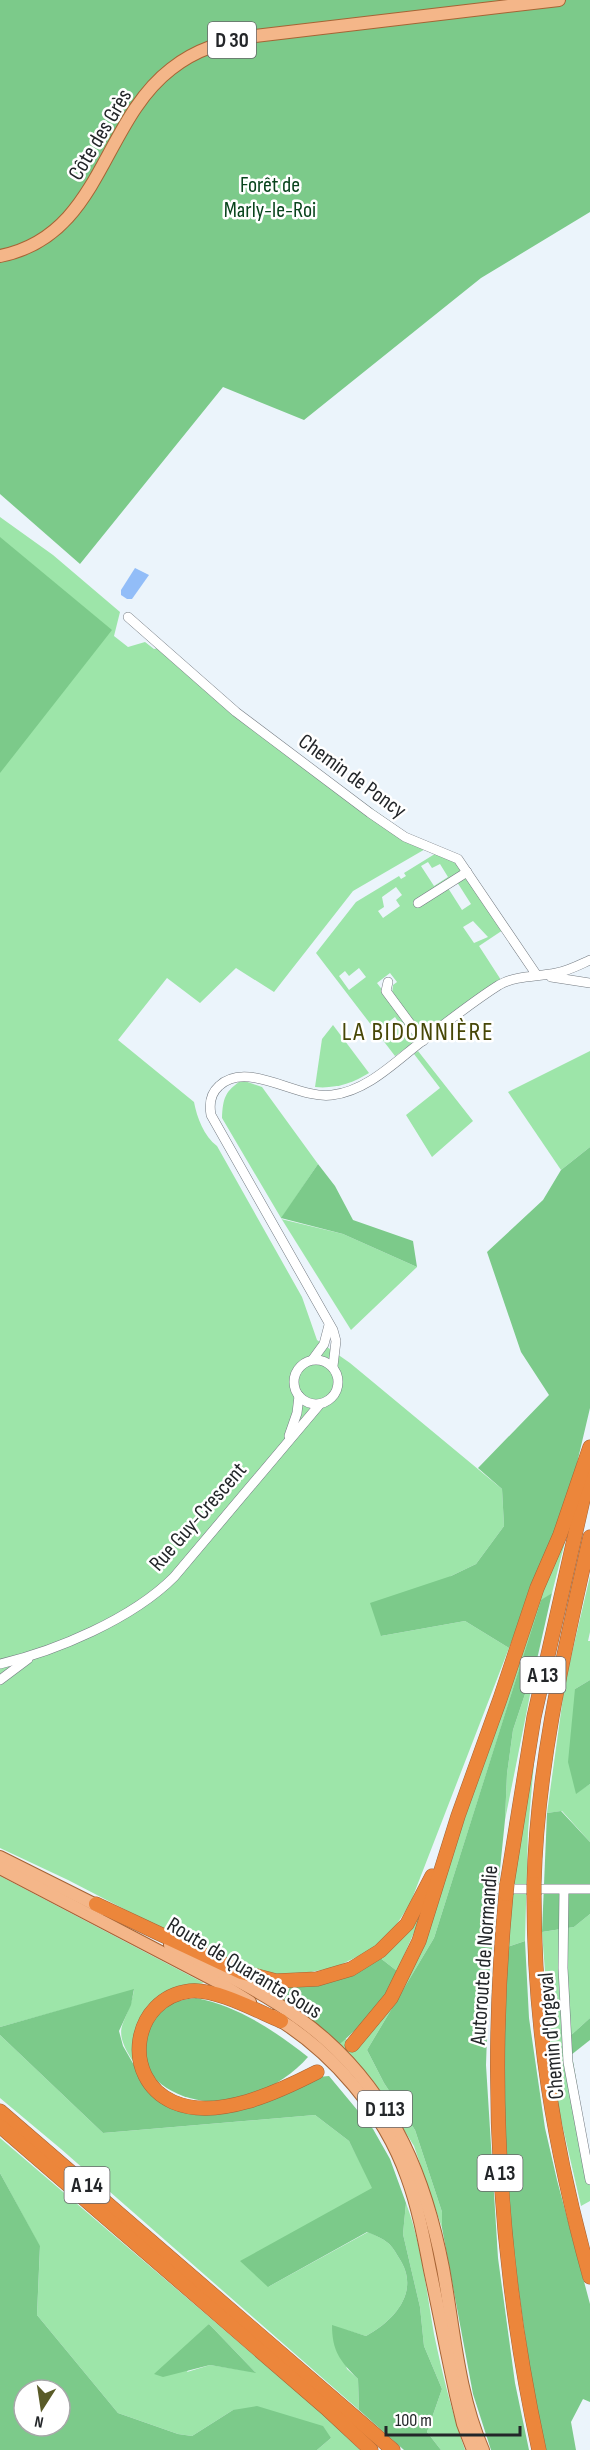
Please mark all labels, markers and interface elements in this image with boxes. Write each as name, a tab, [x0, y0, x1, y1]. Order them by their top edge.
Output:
road number: D 30	[208, 22, 256, 58]
street label: Côte des Grès	[63, 84, 138, 185]
park label: Forêt de Marly-le-Roi	[224, 172, 316, 224]
street label: Chemin de Poncy	[293, 728, 412, 825]
district label: LA BIDONNIÈRE	[342, 1017, 494, 1048]
street label: Rue Guy-Crescent	[144, 1457, 253, 1577]
road number: A 13	[520, 1657, 566, 1693]
street label: Autoroute de Normandie	[465, 1865, 504, 2047]
street label: Route de Quarante Sous	[162, 1911, 327, 2025]
street label: Chemin d'Orgeval	[532, 1971, 570, 2100]
road number: D 113	[358, 2091, 412, 2127]
road number: A 13	[478, 2155, 522, 2191]
road number: A 14	[64, 2167, 110, 2203]
north arrow	[12, 2378, 72, 2438]
scale bar	[386, 2399, 520, 2437]
text: 100 m	[395, 2410, 432, 2431]
text: N	[33, 2411, 45, 2431]

